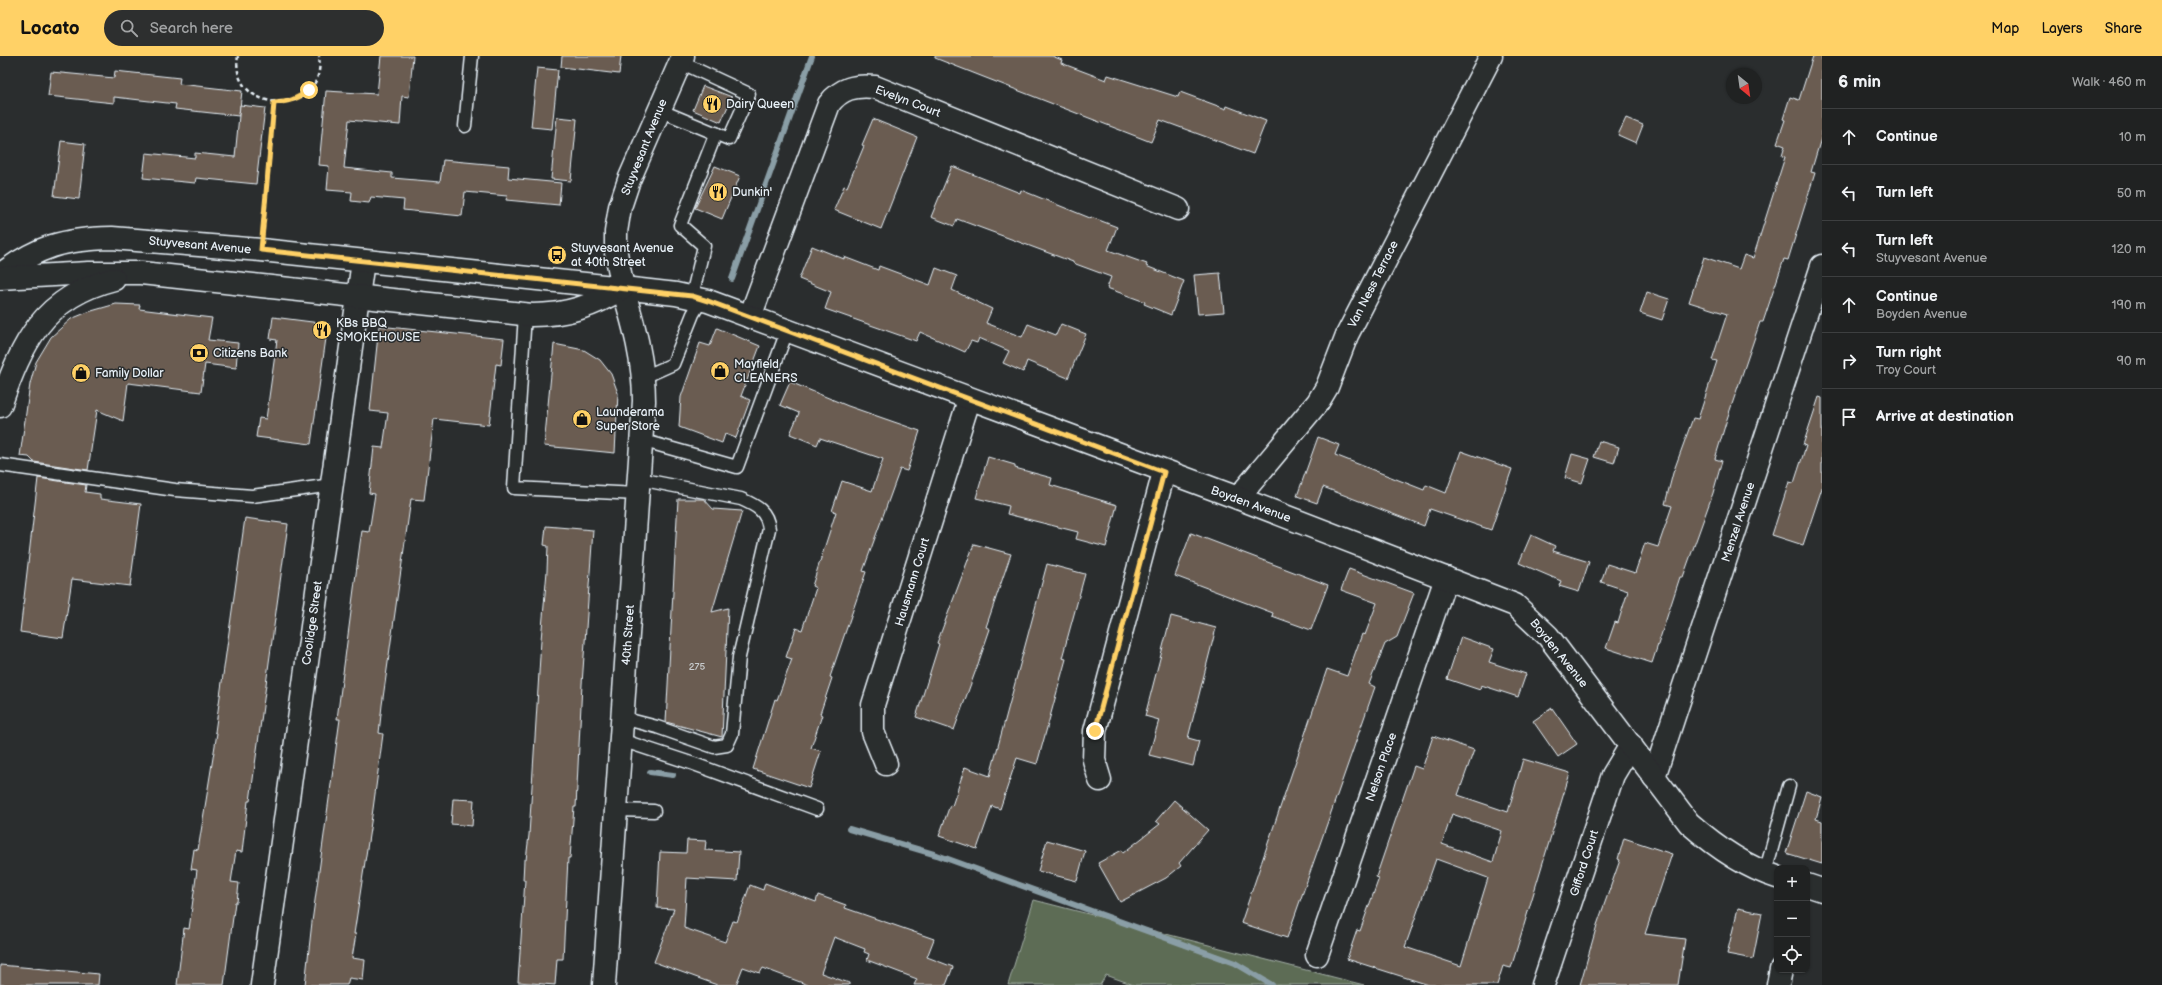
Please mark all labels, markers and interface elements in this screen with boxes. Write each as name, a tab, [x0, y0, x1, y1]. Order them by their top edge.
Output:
search box	[104, 10, 384, 46]
text: Locato	[20, 17, 80, 40]
icon: search	[118, 17, 140, 39]
text: Search here	[150, 19, 233, 38]
text: Map	[1991, 20, 2019, 37]
text: Layers	[2041, 20, 2083, 37]
text: Share	[2105, 20, 2142, 37]
north arrow	[1726, 68, 1762, 104]
text: 6 min	[1838, 72, 1881, 92]
text: Walk · 460 m	[2072, 74, 2146, 90]
route start	[300, 81, 318, 99]
street label: Evelyn Court	[873, 82, 943, 121]
restaurant icon: Dairy Queen	[701, 93, 723, 115]
street label: Stuyvesant Avenue	[618, 97, 671, 198]
place label: Dairy Queen	[726, 97, 794, 112]
icon: ahead	[1838, 126, 1860, 148]
text: Continue	[1876, 127, 1938, 146]
text: 10 m	[2119, 129, 2146, 145]
restaurant icon: Dunkin'	[707, 181, 729, 203]
icon: left	[1838, 182, 1860, 204]
text: Turn left	[1876, 183, 1933, 202]
place label: Dunkin'	[732, 185, 772, 200]
text: 50 m	[2117, 185, 2146, 201]
text: Turn left	[1876, 231, 1933, 250]
street label: Stuyvesant Avenue	[148, 234, 252, 257]
street label: Van Ness Terrace	[1345, 238, 1402, 330]
icon: left	[1838, 238, 1860, 260]
place label: Stuyvesant Avenue at 40th Street	[571, 241, 674, 270]
text: 120 m	[2111, 241, 2146, 257]
bus stop icon: Stuyvesant Avenue at 40th Street	[546, 244, 568, 266]
text: Stuyvesant Avenue	[1876, 250, 1987, 266]
text: Continue	[1876, 287, 1938, 306]
icon: ahead	[1838, 294, 1860, 316]
text: 190 m	[2112, 297, 2146, 313]
text: Boyden Avenue	[1876, 306, 1967, 322]
place label: KBs BBQ SMOKEHOUSE	[336, 316, 420, 345]
restaurant icon: KBs BBQ SMOKEHOUSE	[311, 319, 333, 341]
bank icon: Citizens Bank	[188, 342, 210, 364]
text: Turn right	[1876, 343, 1941, 362]
place label: Citizens Bank	[213, 346, 287, 361]
icon: right	[1838, 350, 1860, 372]
text: 90 m	[2117, 353, 2146, 369]
place label: Mayfield CLEANERS	[734, 357, 797, 386]
shop icon: Mayfield CLEANERS	[709, 360, 731, 382]
shop icon: Family Dollar	[70, 362, 92, 384]
text: Troy Court	[1876, 362, 1936, 378]
place label: Family Dollar	[95, 366, 164, 381]
place label: Launderama Super Store	[596, 405, 665, 434]
icon: arrive	[1838, 406, 1860, 428]
text: Arrive at destination	[1876, 407, 2014, 426]
shop icon: Launderama Super Store	[571, 408, 593, 430]
street label: Menzel Avenue	[1719, 480, 1758, 564]
street label: Boyden Avenue	[1209, 483, 1293, 526]
street label: Hausmann Court	[892, 536, 933, 628]
street label: Coolidge Street	[299, 580, 326, 666]
street label: 40th Street	[619, 604, 638, 666]
street label: Boyden Avenue	[1526, 616, 1591, 691]
house number: 275	[689, 661, 706, 673]
route end	[1086, 722, 1104, 740]
street label: Nelson Place	[1363, 731, 1400, 804]
street label: Gifford Court	[1567, 828, 1602, 898]
map controls	[1774, 865, 1810, 973]
button: +	[1774, 865, 1810, 901]
button: −	[1774, 901, 1810, 937]
button: locate	[1774, 937, 1810, 973]

